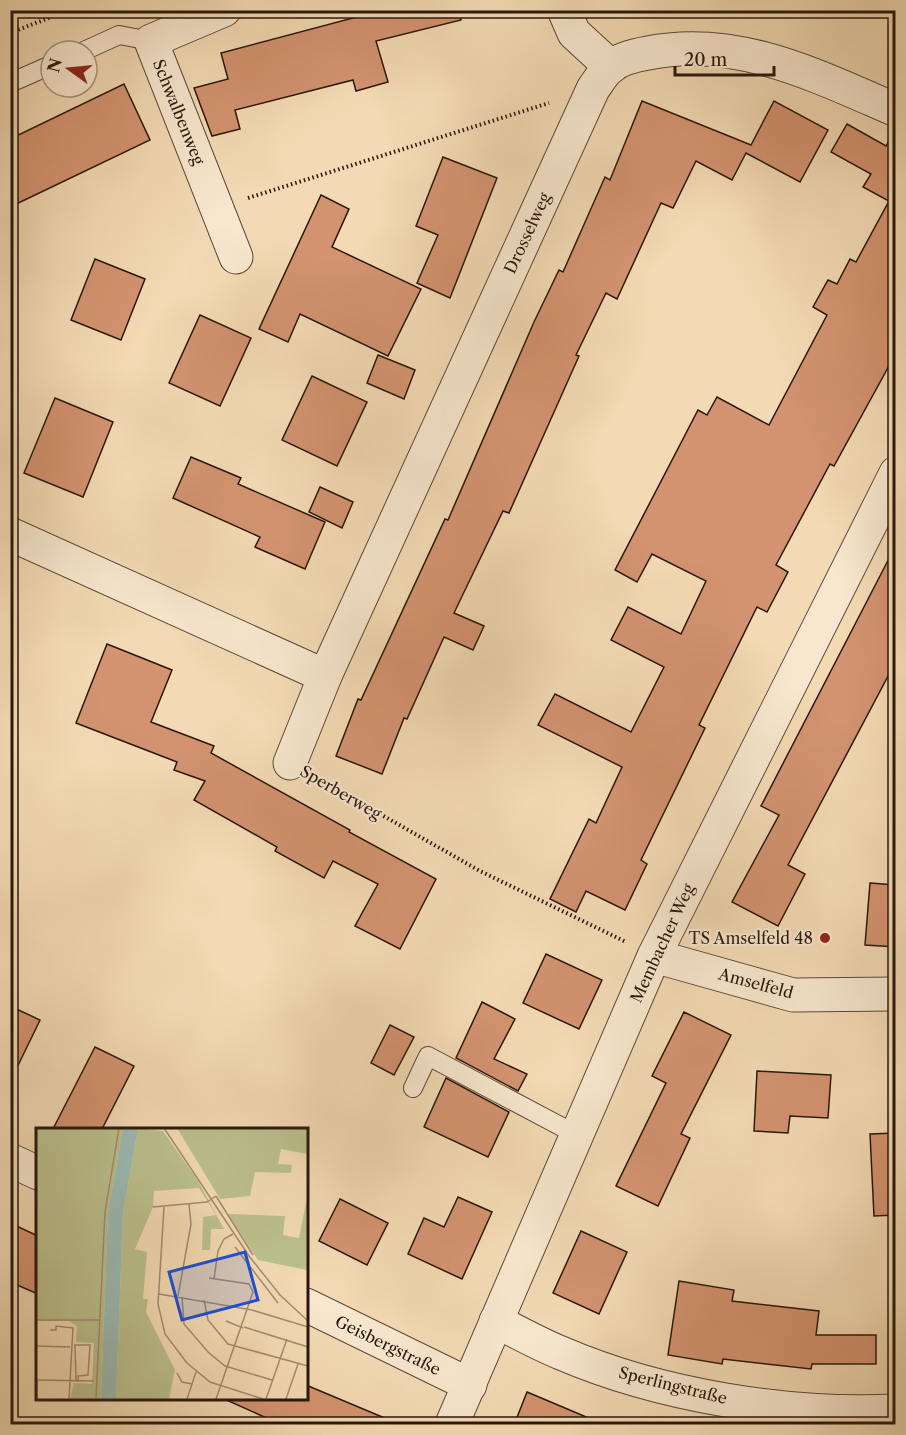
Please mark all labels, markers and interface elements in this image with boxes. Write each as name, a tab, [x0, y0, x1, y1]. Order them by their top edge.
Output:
north arrow	[39, 39, 99, 99]
scale bar	[675, 39, 774, 77]
text: 20 m	[684, 49, 728, 71]
text: N	[43, 56, 66, 74]
street label: Schwalbenweg	[149, 56, 209, 168]
street label: Drosselweg	[500, 189, 555, 277]
street label: Sperberweg	[297, 761, 386, 824]
street label: Membacher Weg	[626, 880, 699, 1006]
place label: TS Amselfeld 48	[688, 928, 813, 948]
marker: TS Amselfeld 48	[818, 931, 832, 945]
street label: Amselfeld	[716, 963, 796, 1003]
inset map	[36, 1128, 308, 1399]
street label: Geisbergstraße	[332, 1311, 444, 1379]
street label: Sperlingstraße	[617, 1362, 729, 1408]

